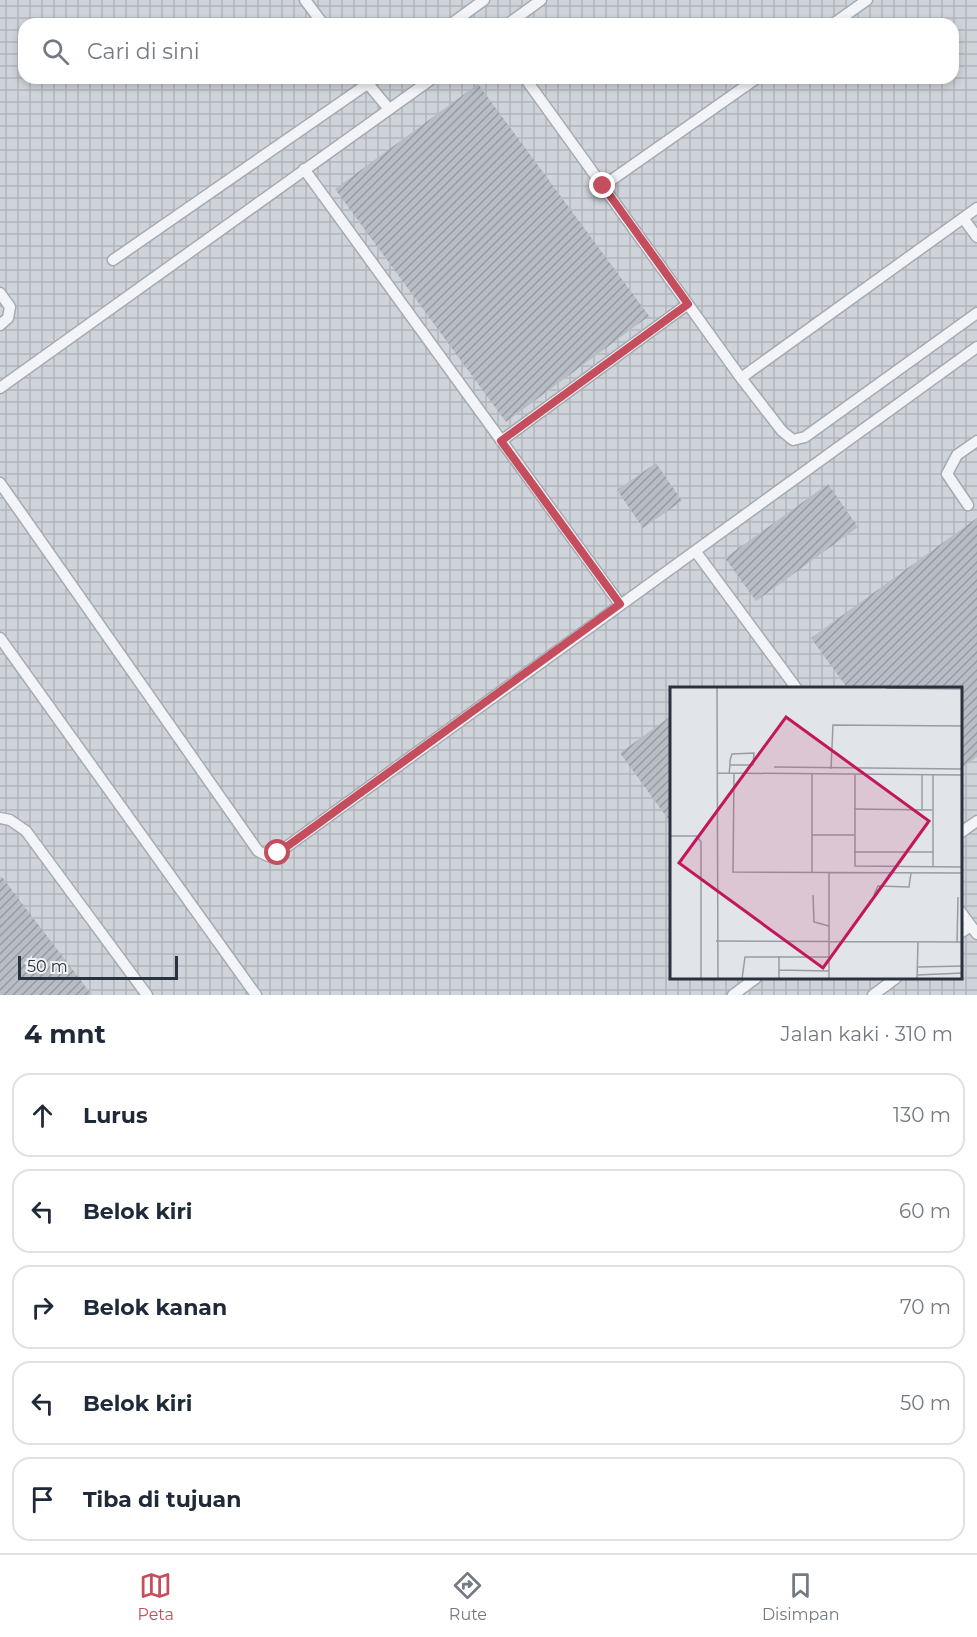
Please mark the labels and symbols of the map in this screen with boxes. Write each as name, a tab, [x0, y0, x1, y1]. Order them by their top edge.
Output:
route end	[589, 172, 615, 198]
inset map	[670, 687, 962, 980]
route start	[264, 839, 290, 865]
scale bar	[18, 953, 178, 980]

